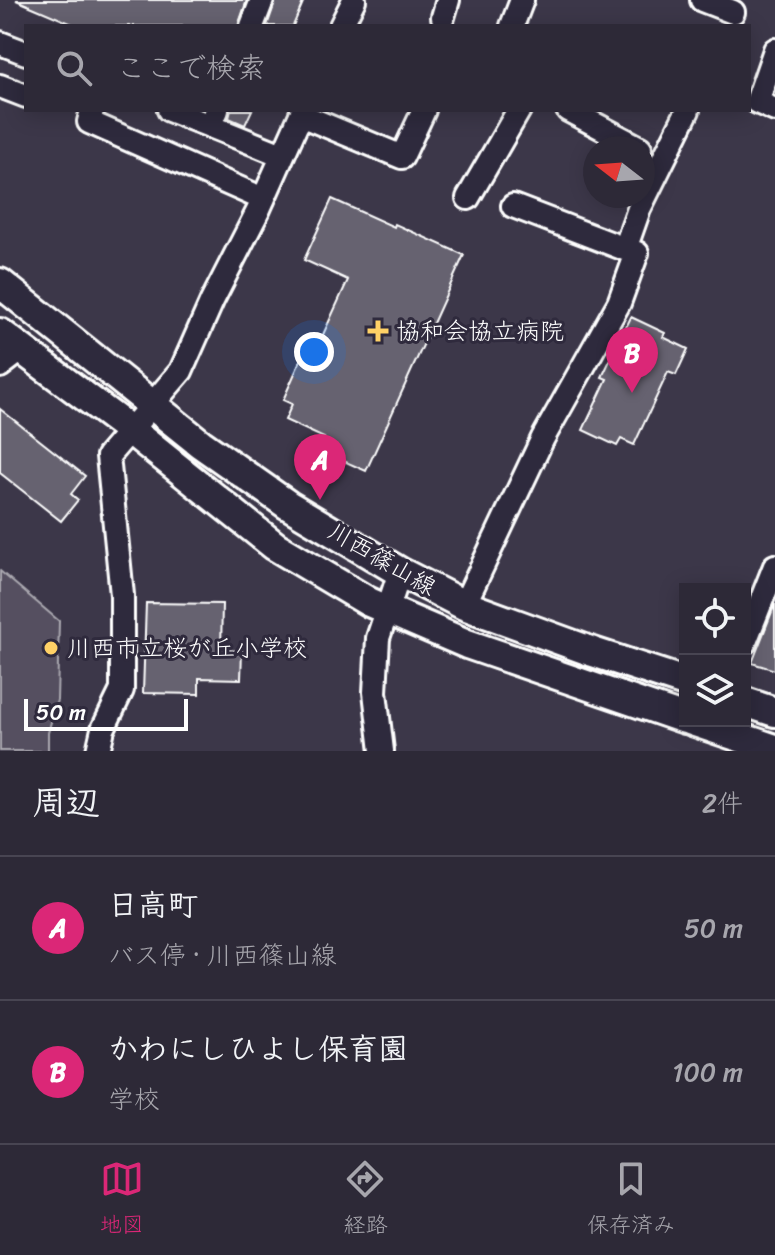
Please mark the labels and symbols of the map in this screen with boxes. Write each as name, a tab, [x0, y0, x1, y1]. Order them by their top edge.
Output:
north arrow	[583, 136, 655, 208]
place label: 協和会協立病院	[396, 310, 564, 352]
marker: 協和会協立病院	[367, 320, 389, 342]
pin: B	[606, 327, 658, 393]
your location	[294, 332, 334, 372]
pin: A	[294, 434, 346, 500]
street label: 川西篠山線	[320, 511, 444, 607]
place label: 川西市立桜が丘小学校	[67, 627, 307, 669]
marker: 川西市立桜が丘小学校	[42, 639, 60, 657]
scale bar	[24, 695, 188, 731]

